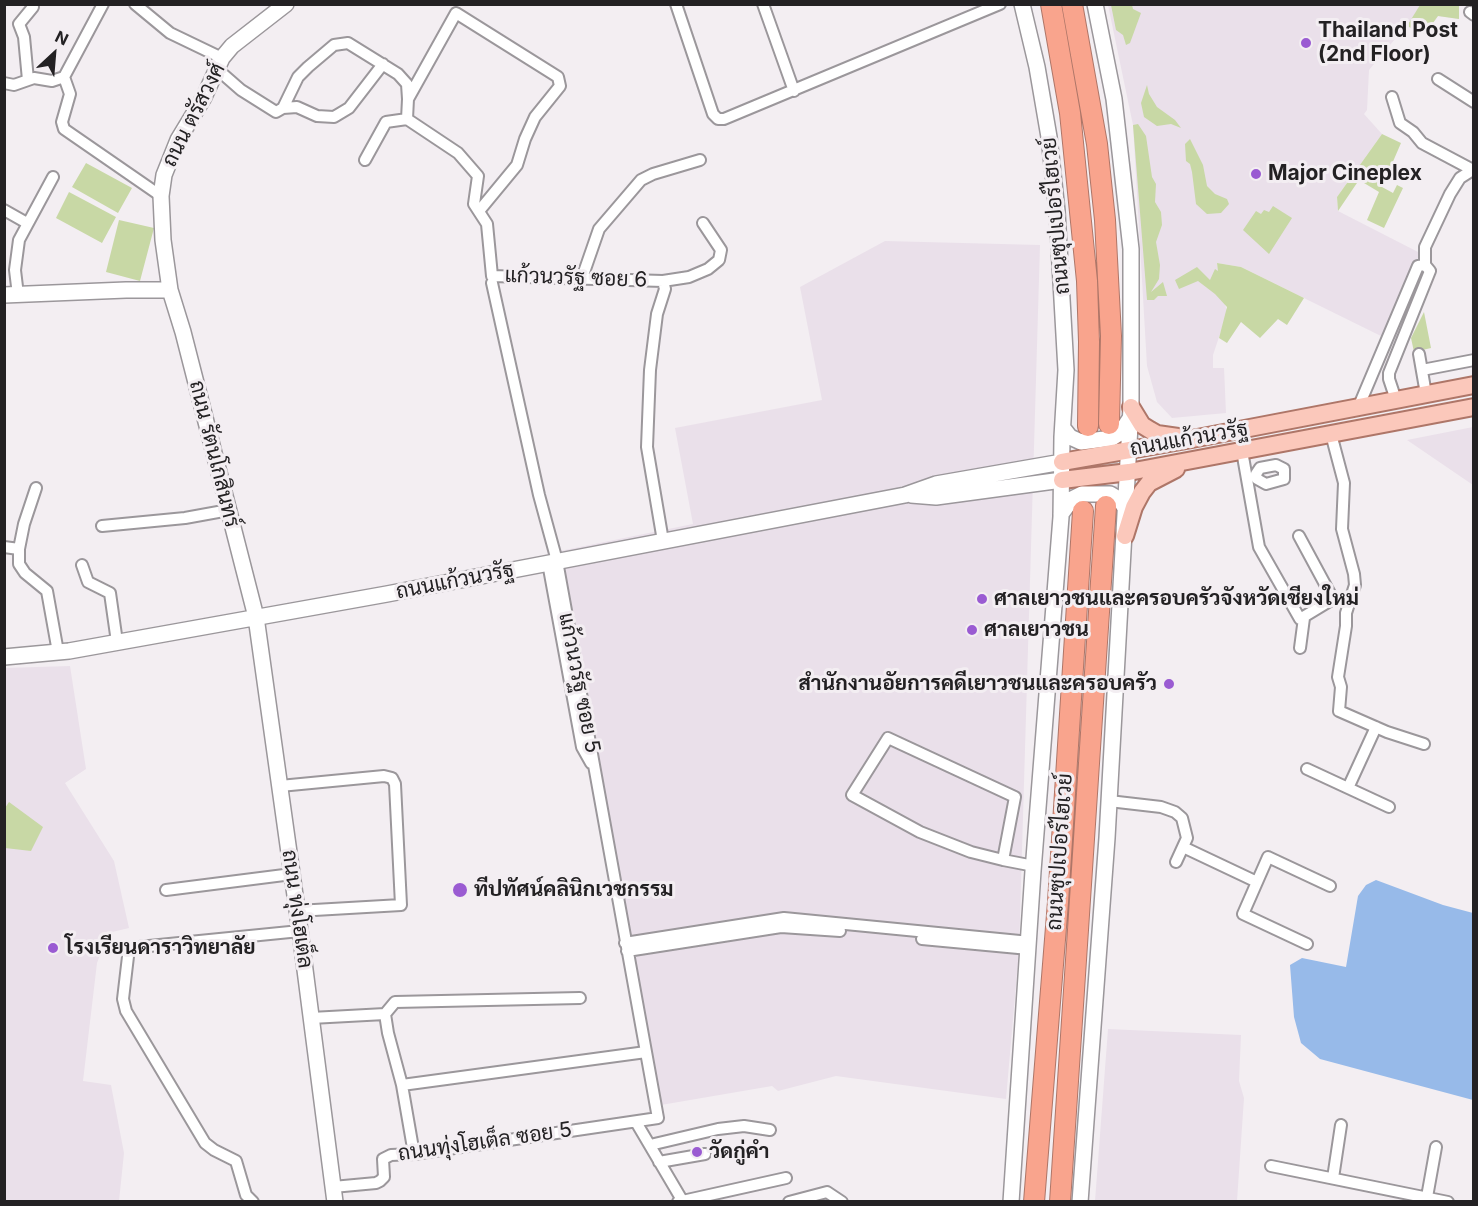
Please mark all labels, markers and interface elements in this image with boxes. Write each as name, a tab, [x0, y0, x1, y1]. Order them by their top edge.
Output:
place label: Thailand Post (2nd Floor)	[1318, 18, 1458, 68]
north arrow	[24, 24, 84, 84]
text: N	[52, 26, 72, 49]
marker: Thailand Post (2nd Floor)	[1299, 36, 1313, 50]
street label: ถนน ตรัสวงศ์	[157, 59, 231, 171]
street label: ถนนซุปเปอร์ไฮเวย์	[1037, 136, 1075, 296]
place label: Major Cineplex	[1268, 161, 1422, 187]
marker: Major Cineplex	[1249, 167, 1263, 181]
street label: แก้วนวรัฐ ซอย 6	[504, 263, 648, 293]
street label: ถนน รัตนโกสินทร์	[184, 378, 244, 530]
street label: ถนนแก้วนวรัฐ	[1128, 416, 1250, 462]
street label: ถนนแก้วนวรัฐ	[394, 557, 516, 605]
place label: ศาลเยาวชนและครอบครัวจังหวัดเชียงใหม่	[994, 586, 1359, 612]
marker: ศาลเยาวชนและครอบครัวจังหวัดเชียงใหม่	[975, 592, 989, 606]
street label: แก้วนวรัฐ ซอย 5	[553, 611, 605, 755]
place label: ศาลเยาวชน	[984, 617, 1089, 643]
marker: ศาลเยาวชน	[965, 623, 979, 637]
place label: สำนักงานอัยการคดีเยาวชนและครอบครัว	[798, 671, 1157, 697]
marker: สำนักงานอัยการคดีเยาวชนและครอบครัว	[1162, 677, 1176, 691]
street label: ถนนซุปเปอร์ไฮเวย์	[1042, 772, 1078, 932]
street label: ถนน ทุ่งโฮเต็ล	[276, 848, 318, 970]
place label: ทีปทัศน์คลินิกเวชกรรม	[474, 877, 674, 903]
marker: ทีปทัศน์คลินิกเวชกรรม	[451, 881, 469, 899]
place label: โรงเรียนดาราวิทยาลัย	[65, 935, 256, 961]
marker: โรงเรียนดาราวิทยาลัย	[46, 941, 60, 955]
street label: ถนนทุ่งโฮเต็ล ซอย 5	[396, 1117, 574, 1167]
place label: วัดกู่คำ	[709, 1139, 769, 1165]
marker: วัดกู่คำ	[690, 1145, 704, 1159]

